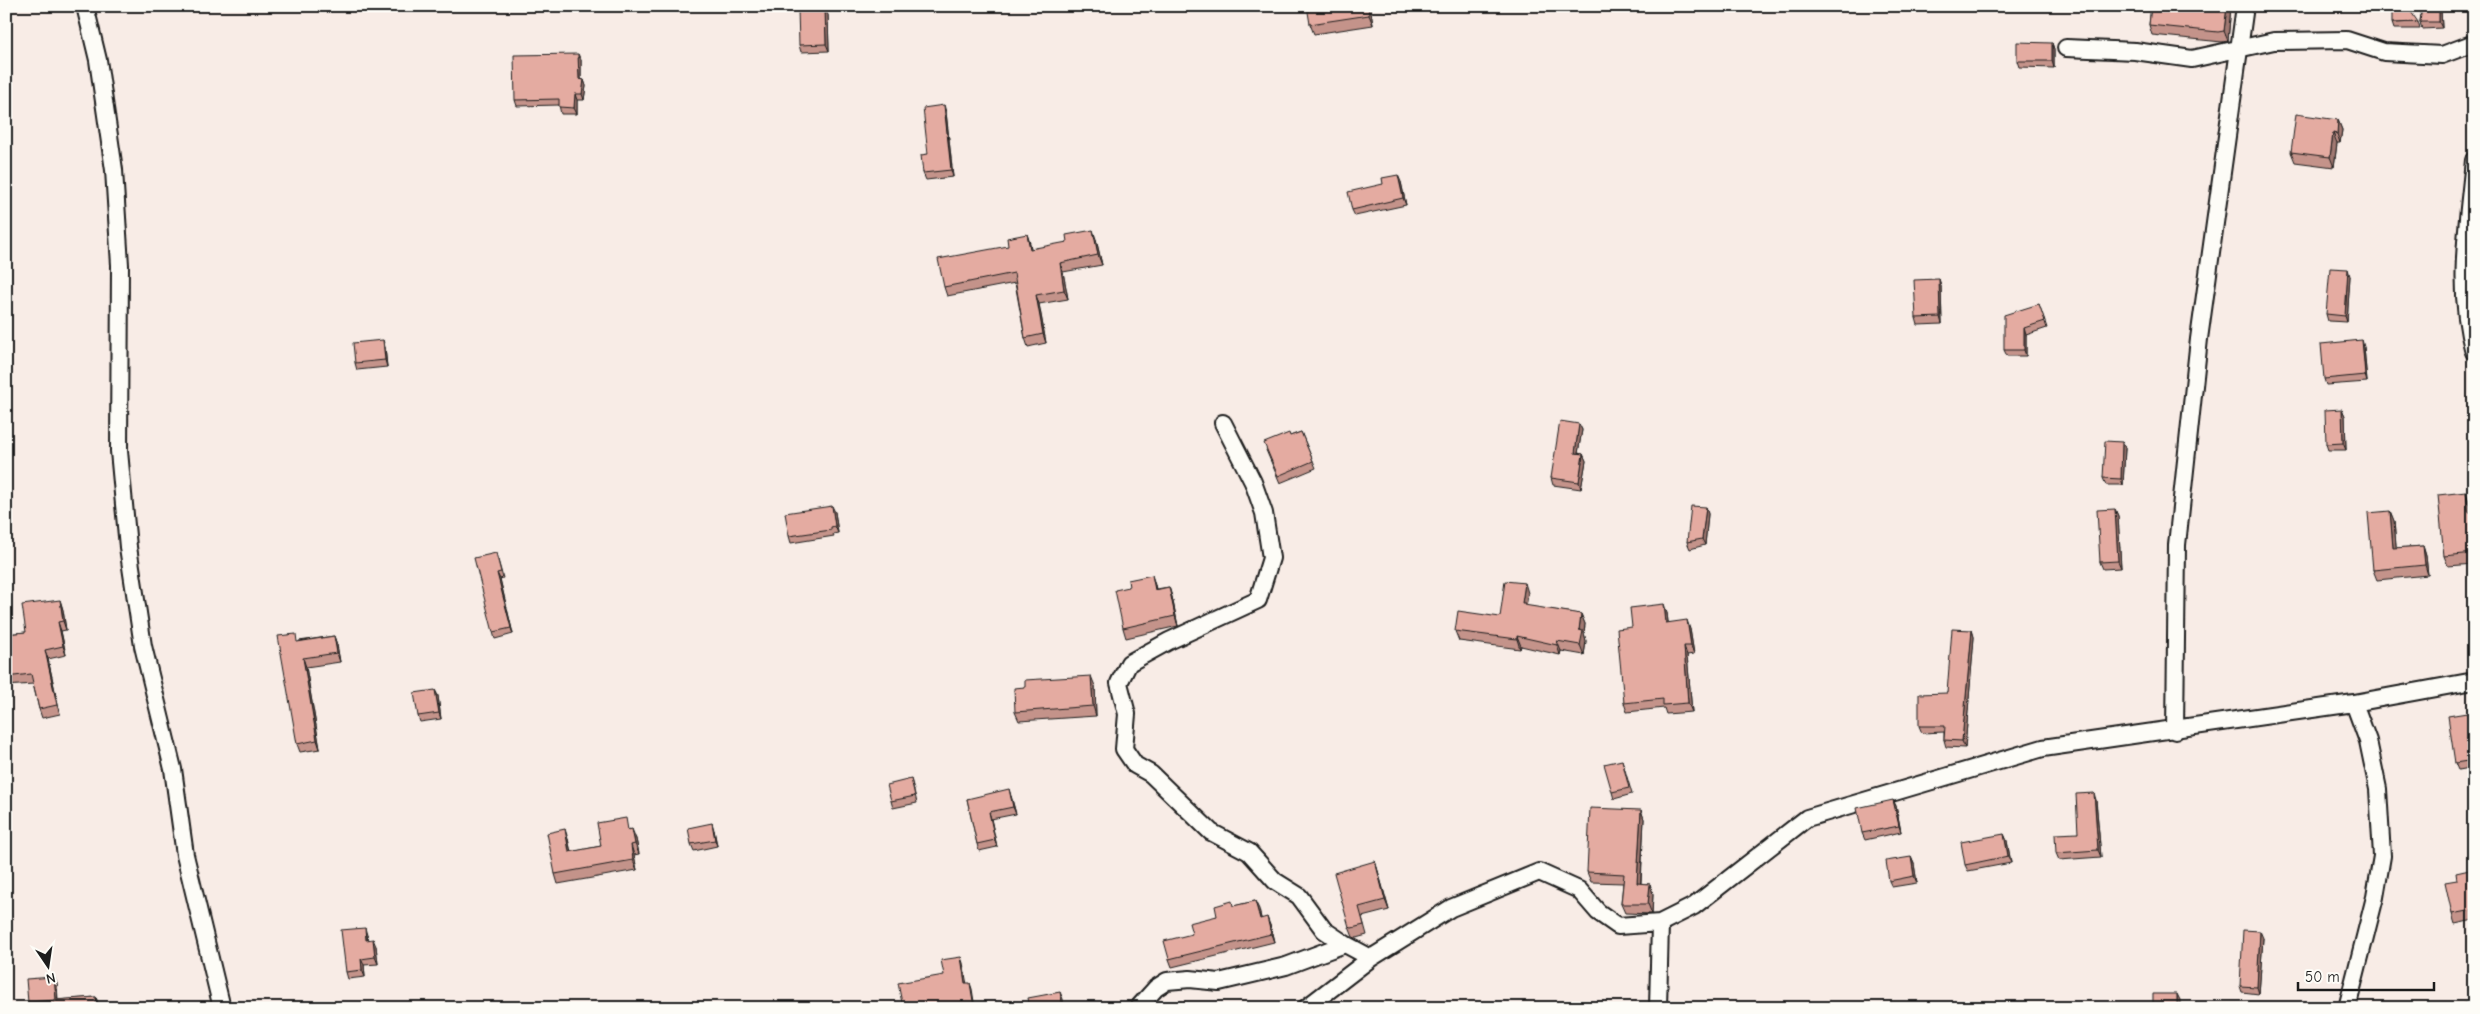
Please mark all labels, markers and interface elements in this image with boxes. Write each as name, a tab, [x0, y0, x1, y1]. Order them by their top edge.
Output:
north arrow	[22, 942, 72, 992]
scale bar	[2298, 959, 2434, 991]
text: 50 m	[2305, 968, 2340, 986]
text: N	[44, 969, 57, 987]

